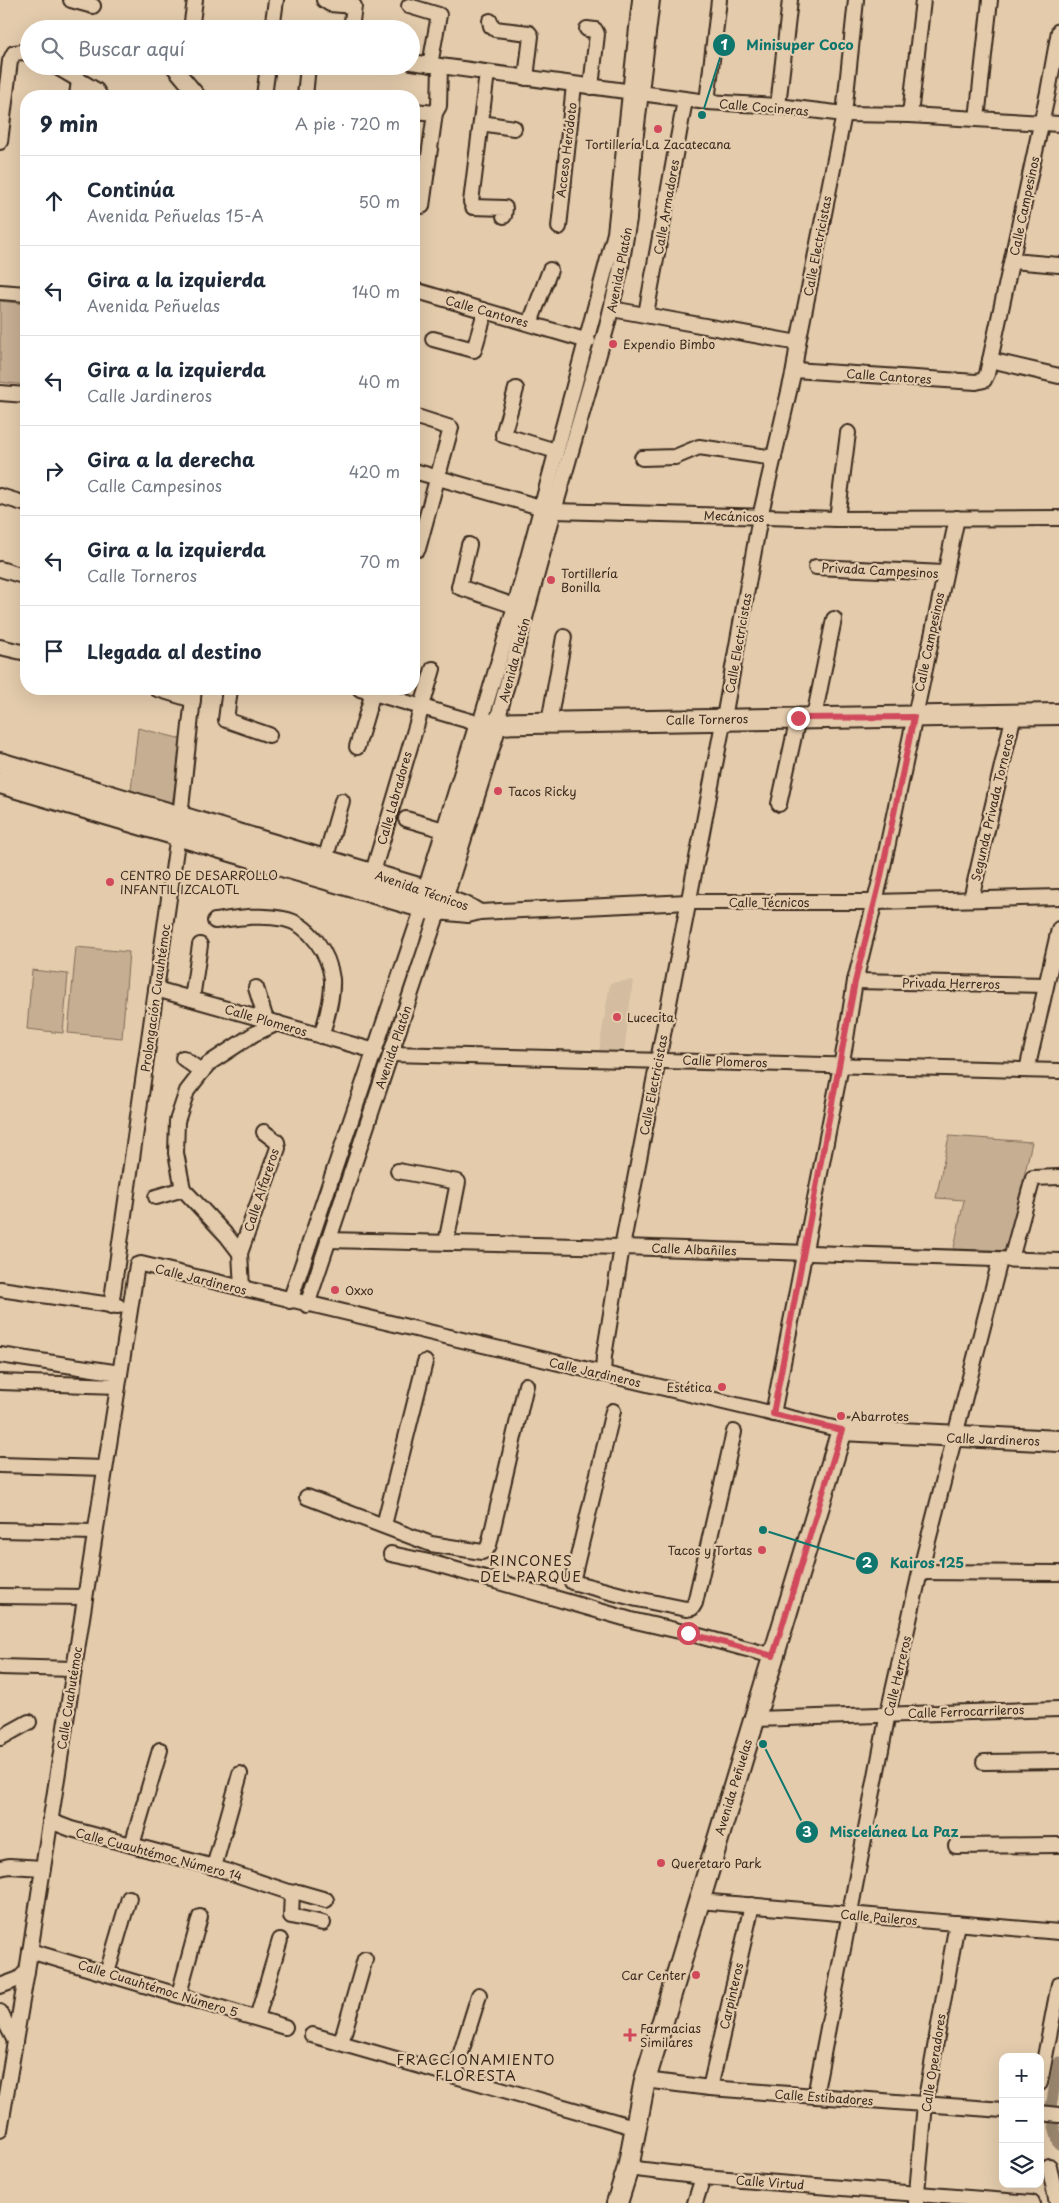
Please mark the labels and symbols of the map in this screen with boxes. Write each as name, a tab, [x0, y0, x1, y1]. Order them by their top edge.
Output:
callout: Minisuper Coco	[711, 30, 864, 59]
text: 1	[720, 32, 728, 55]
text: Minisuper Coco	[746, 34, 854, 55]
street label: Calle Cocineras	[719, 94, 810, 120]
street label: Acceso Heródoto	[551, 101, 581, 199]
marker: Tortillería La Zacatecana	[652, 123, 664, 135]
place label: Tortillería La Zacatecana	[585, 135, 731, 153]
street label: Calle Campesinos	[1005, 154, 1043, 257]
street label: Calle Armadores	[649, 158, 683, 256]
street label: Calle Electricistas	[798, 194, 836, 298]
street label: Avenida Platón	[602, 226, 636, 314]
street label: Calle Cantores	[443, 291, 531, 332]
place label: Expendio Bimbo	[623, 335, 715, 353]
marker: Expendio Bimbo	[607, 338, 619, 350]
street label: Calle Cantores	[846, 364, 933, 388]
street label: Mecánicos	[703, 506, 765, 526]
street label: Privada Campesinos	[821, 558, 939, 582]
place label: Tortillería Bonilla	[561, 564, 618, 596]
marker: Tortillería Bonilla	[545, 574, 557, 586]
street label: Calle Campesinos	[910, 590, 948, 693]
street label: Calle Electricistas	[720, 591, 756, 695]
street label: Avenida Platón	[494, 616, 534, 704]
route end	[787, 707, 810, 730]
street label: Calle Torneros	[666, 709, 749, 729]
street label: Segunda Privada Torneros	[966, 731, 1018, 883]
street label: Calle Labradores	[372, 749, 416, 847]
place label: Tacos Ricky	[508, 782, 576, 800]
marker: Tacos Ricky	[492, 785, 504, 797]
place label: CENTRO DE DESARROLLO INFANTIL IZCALOTL	[120, 866, 278, 898]
street label: Avenida Técnicos	[373, 866, 472, 915]
marker: CENTRO DE DESARROLLO INFANTIL IZCALOTL	[104, 876, 116, 888]
street label: Calle Técnicos	[729, 893, 810, 911]
street label: Prolongación Cuauhtémoc	[136, 923, 174, 1073]
street label: Privada Herreros	[902, 973, 1001, 993]
street label: Calle Plomeros	[223, 1000, 310, 1041]
street label: Avenida Platón	[370, 1003, 416, 1091]
place label: Lucecita	[627, 1008, 674, 1026]
marker: Lucecita	[611, 1011, 623, 1023]
street label: Calle Electricistas	[634, 1033, 672, 1137]
street label: Calle Plomeros	[682, 1051, 768, 1071]
street label: Calle Alfareros	[239, 1145, 283, 1234]
street label: Calle Albañiles	[651, 1239, 737, 1260]
street label: Calle Jardineros	[153, 1259, 249, 1299]
place label: Oxxo	[345, 1281, 374, 1299]
marker: Oxxo	[329, 1284, 341, 1296]
street label: Calle Jardineros	[547, 1353, 643, 1391]
place label: Estética	[667, 1378, 712, 1396]
marker: Estética	[716, 1381, 728, 1393]
place label: Abarrotes	[851, 1407, 909, 1425]
marker: Abarrotes	[835, 1410, 847, 1422]
street label: Calle Jardineros	[946, 1428, 1041, 1450]
place label: Tacos y Tortas	[667, 1541, 752, 1559]
marker: Tacos y Tortas	[756, 1544, 768, 1556]
callout: Kairos 125	[854, 1549, 974, 1578]
district label: RINCONES DEL PARQUE	[480, 1550, 582, 1587]
text: 2	[862, 1550, 873, 1573]
text: Kairos 125	[890, 1552, 964, 1573]
route start	[677, 1622, 700, 1645]
street label: Calle Herreros	[879, 1633, 915, 1718]
street label: Calle Cuahutémoc	[52, 1645, 86, 1751]
street label: Calle Ferrocarrileros	[907, 1700, 1025, 1722]
street label: Avenida Peñuelas	[710, 1736, 756, 1837]
callout: Miscelánea La Paz	[794, 1818, 969, 1847]
text: 3	[802, 1819, 812, 1842]
text: Miscelánea La Paz	[829, 1821, 959, 1842]
street label: Calle Cuauhtémoc Número 14	[74, 1823, 244, 1885]
place label: Queretaro Park	[671, 1854, 762, 1872]
marker: Queretaro Park	[655, 1857, 667, 1869]
street label: Calle Paileros	[840, 1905, 919, 1929]
street label: Calle Cuauhtémoc Número 5	[76, 1955, 240, 2021]
street label: Carpinteros	[715, 1960, 748, 2031]
place label: Car Center	[621, 1966, 686, 1984]
marker: Car Center	[690, 1969, 702, 1981]
street label: Calle Operadores	[916, 2012, 950, 2114]
place label: Farmacias Similares	[640, 2019, 701, 2051]
marker: Farmacias Similares	[624, 2029, 636, 2041]
district label: FRACCIONAMIENTO FLORESTA	[396, 2049, 556, 2086]
street label: Calle Estibadores	[774, 2085, 875, 2109]
street label: Calle Virtud	[735, 2171, 805, 2193]

